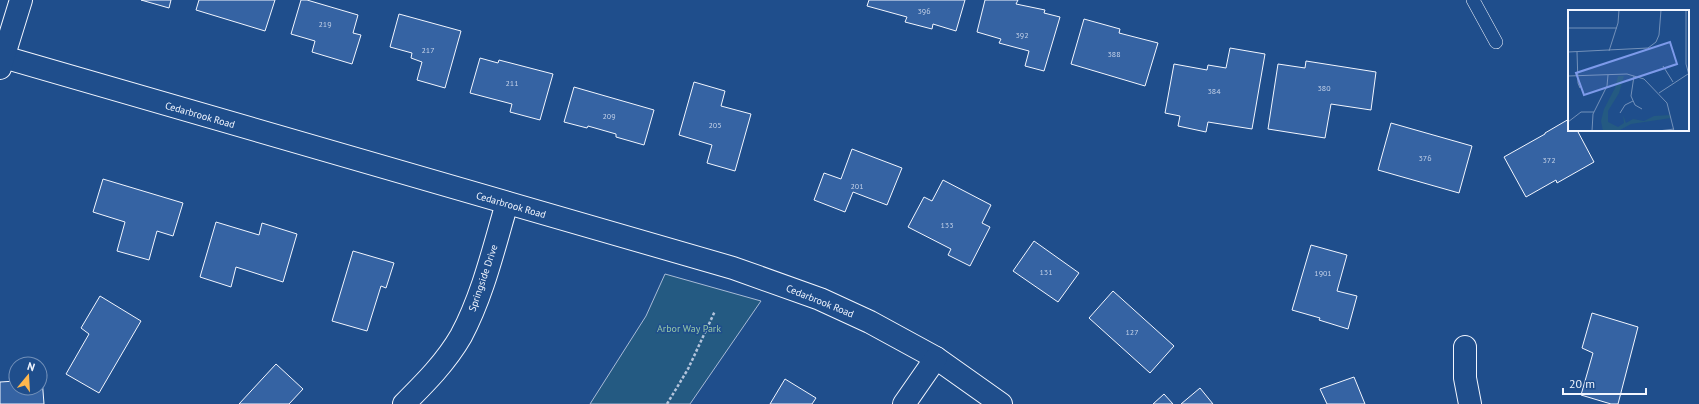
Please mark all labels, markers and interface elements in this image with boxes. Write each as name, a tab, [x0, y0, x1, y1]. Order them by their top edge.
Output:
house number: 396	[917, 6, 931, 16]
inset map	[1568, 10, 1689, 131]
house number: 219	[318, 19, 332, 29]
house number: 392	[1015, 30, 1029, 40]
house number: 217	[421, 45, 435, 55]
house number: 388	[1107, 49, 1121, 59]
house number: 211	[505, 78, 519, 88]
house number: 380	[1317, 83, 1331, 93]
house number: 384	[1207, 86, 1221, 96]
street label: Cedarbrook Road	[164, 99, 236, 131]
house number: 209	[602, 111, 616, 121]
house number: 205	[708, 120, 722, 130]
house number: 376	[1418, 153, 1432, 163]
house number: 372	[1542, 155, 1556, 165]
house number: 201	[850, 181, 864, 191]
street label: Cedarbrook Road	[475, 189, 547, 221]
house number: 133	[940, 220, 954, 230]
street label: Springside Drive	[465, 243, 501, 313]
house number: 131	[1039, 267, 1053, 277]
house number: 1901	[1314, 268, 1332, 278]
street label: Cedarbrook Road	[784, 281, 856, 321]
park label: Arbor Way Park	[657, 322, 721, 335]
house number: 127	[1125, 327, 1139, 337]
north arrow	[8, 356, 48, 396]
text: N	[25, 359, 37, 374]
scale bar	[1563, 370, 1646, 396]
text: 20 m	[1569, 376, 1595, 391]

